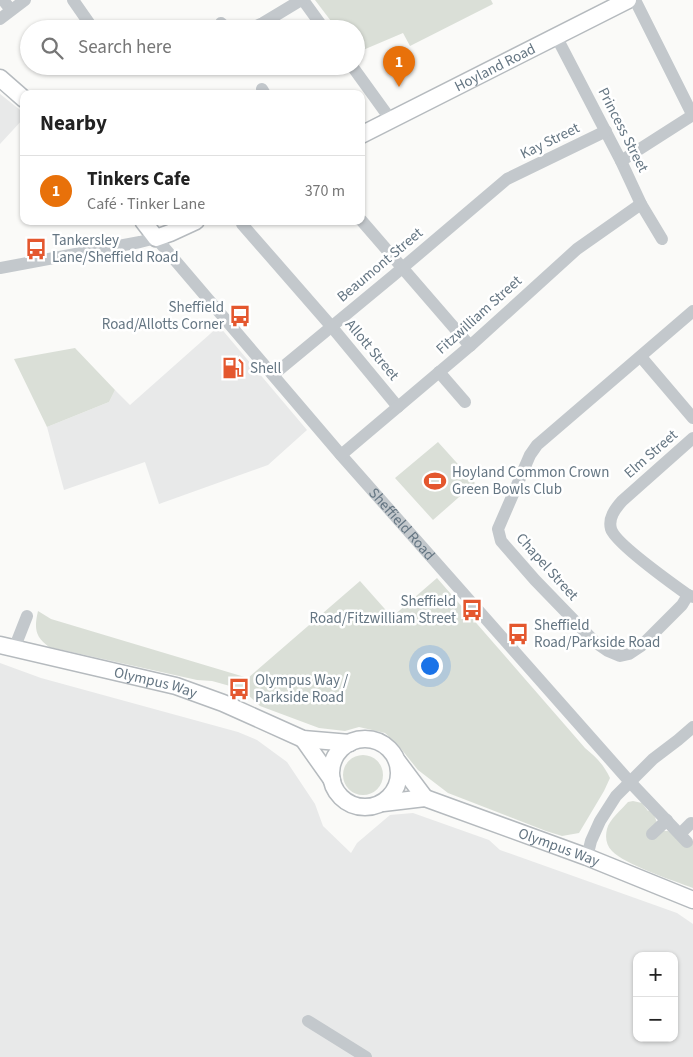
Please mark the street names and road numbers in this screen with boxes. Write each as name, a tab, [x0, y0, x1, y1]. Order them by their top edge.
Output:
street label: Hoyland Road	[451, 38, 539, 97]
street label: Princess Street	[593, 84, 653, 176]
street label: Kay Street	[517, 118, 583, 164]
street label: Beaumont Street	[333, 223, 427, 307]
street label: Fitzwilliam Street	[431, 271, 527, 359]
street label: Allott Street	[340, 315, 404, 385]
street label: Elm Street	[620, 425, 682, 483]
street label: Sheffield Road	[364, 483, 440, 565]
street label: Chapel Street	[511, 529, 583, 605]
street label: Olympus Way	[112, 661, 200, 703]
street label: Olympus Way	[515, 822, 603, 872]

